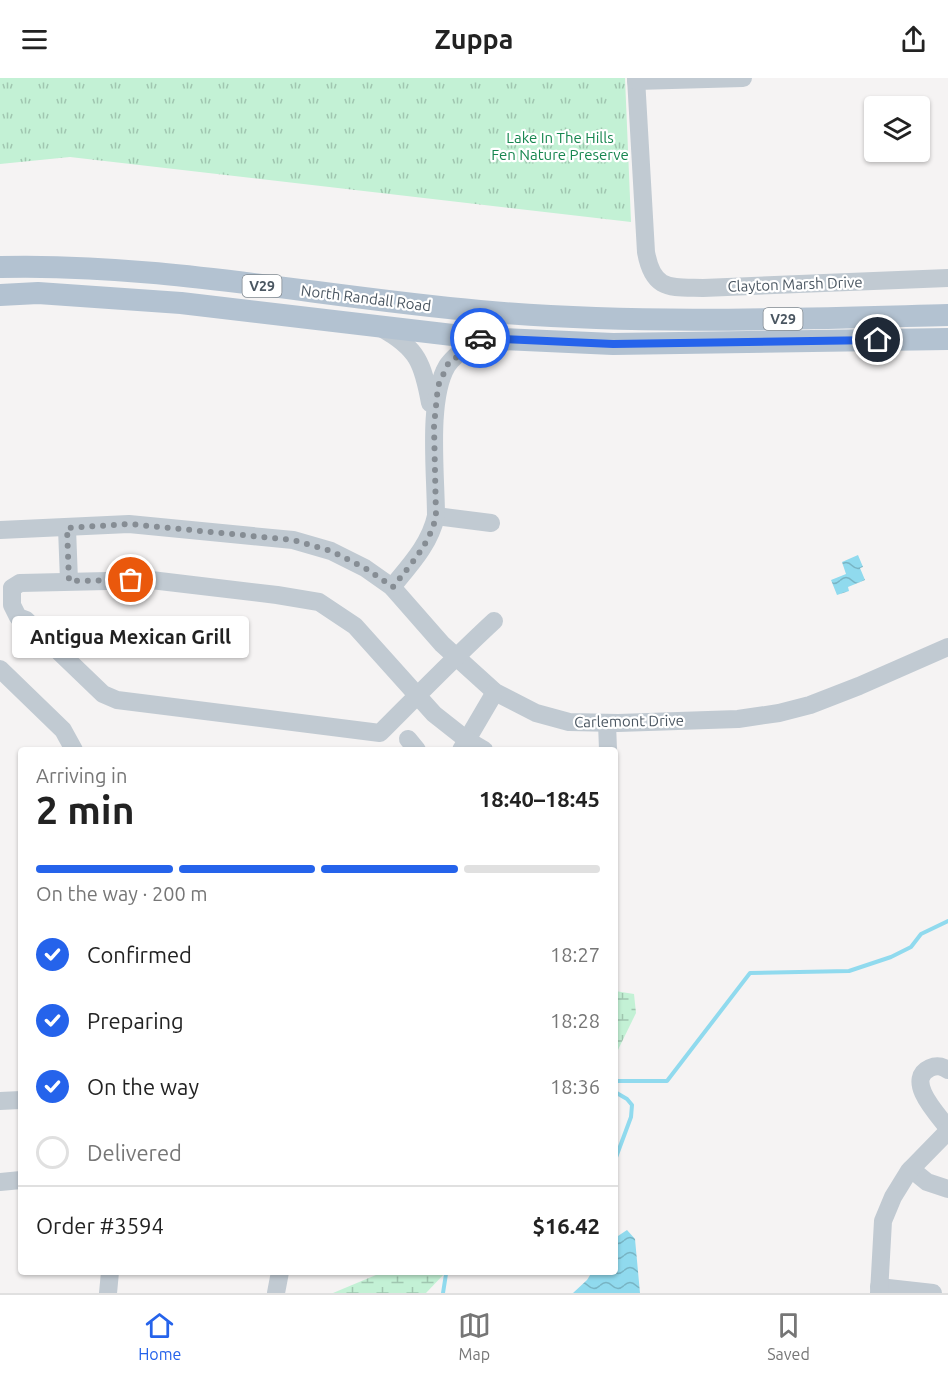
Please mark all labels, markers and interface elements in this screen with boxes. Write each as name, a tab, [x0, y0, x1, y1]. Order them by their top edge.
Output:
icon: menu	[18, 23, 51, 56]
icon: share	[897, 23, 930, 56]
text: Zuppa	[435, 24, 513, 54]
map controls	[864, 96, 930, 162]
button: layers	[864, 96, 930, 162]
park label: Lake In The Hills Fen Nature Preserve	[491, 129, 629, 163]
street label: Clayton Marsh Drive	[727, 273, 863, 295]
road number: V29	[242, 275, 282, 297]
street label: North Randall Road	[300, 282, 432, 314]
courier	[450, 308, 510, 368]
road number: V29	[764, 308, 802, 330]
pin	[852, 314, 903, 365]
icon: car	[464, 322, 497, 355]
icon: home	[861, 323, 894, 356]
pin	[105, 554, 156, 605]
icon: bag	[114, 563, 147, 596]
callout: Antigua Mexican Grill	[12, 616, 249, 658]
text: Antigua Mexican Grill	[30, 625, 231, 648]
street label: Carlemont Drive	[574, 712, 684, 730]
text: Arriving in	[36, 764, 127, 787]
text: 18:40–18:45	[479, 786, 600, 811]
text: 2 min	[36, 788, 135, 831]
text: On the way · 200 m	[36, 882, 208, 905]
icon: check	[36, 938, 69, 971]
text: Confirmed	[87, 942, 192, 967]
text: 18:27	[550, 943, 600, 966]
icon: check	[36, 1004, 69, 1037]
text: Preparing	[87, 1008, 184, 1033]
text: 18:28	[550, 1009, 600, 1032]
icon: check	[36, 1070, 69, 1103]
text: On the way	[87, 1074, 199, 1099]
text: 18:36	[550, 1075, 600, 1098]
text: Delivered	[87, 1140, 182, 1165]
text: Order #3594	[36, 1213, 164, 1238]
text: $16.42	[533, 1213, 600, 1238]
tab: Home	[138, 1309, 181, 1363]
tab: Map	[458, 1309, 491, 1363]
tab: Saved	[767, 1309, 810, 1363]

